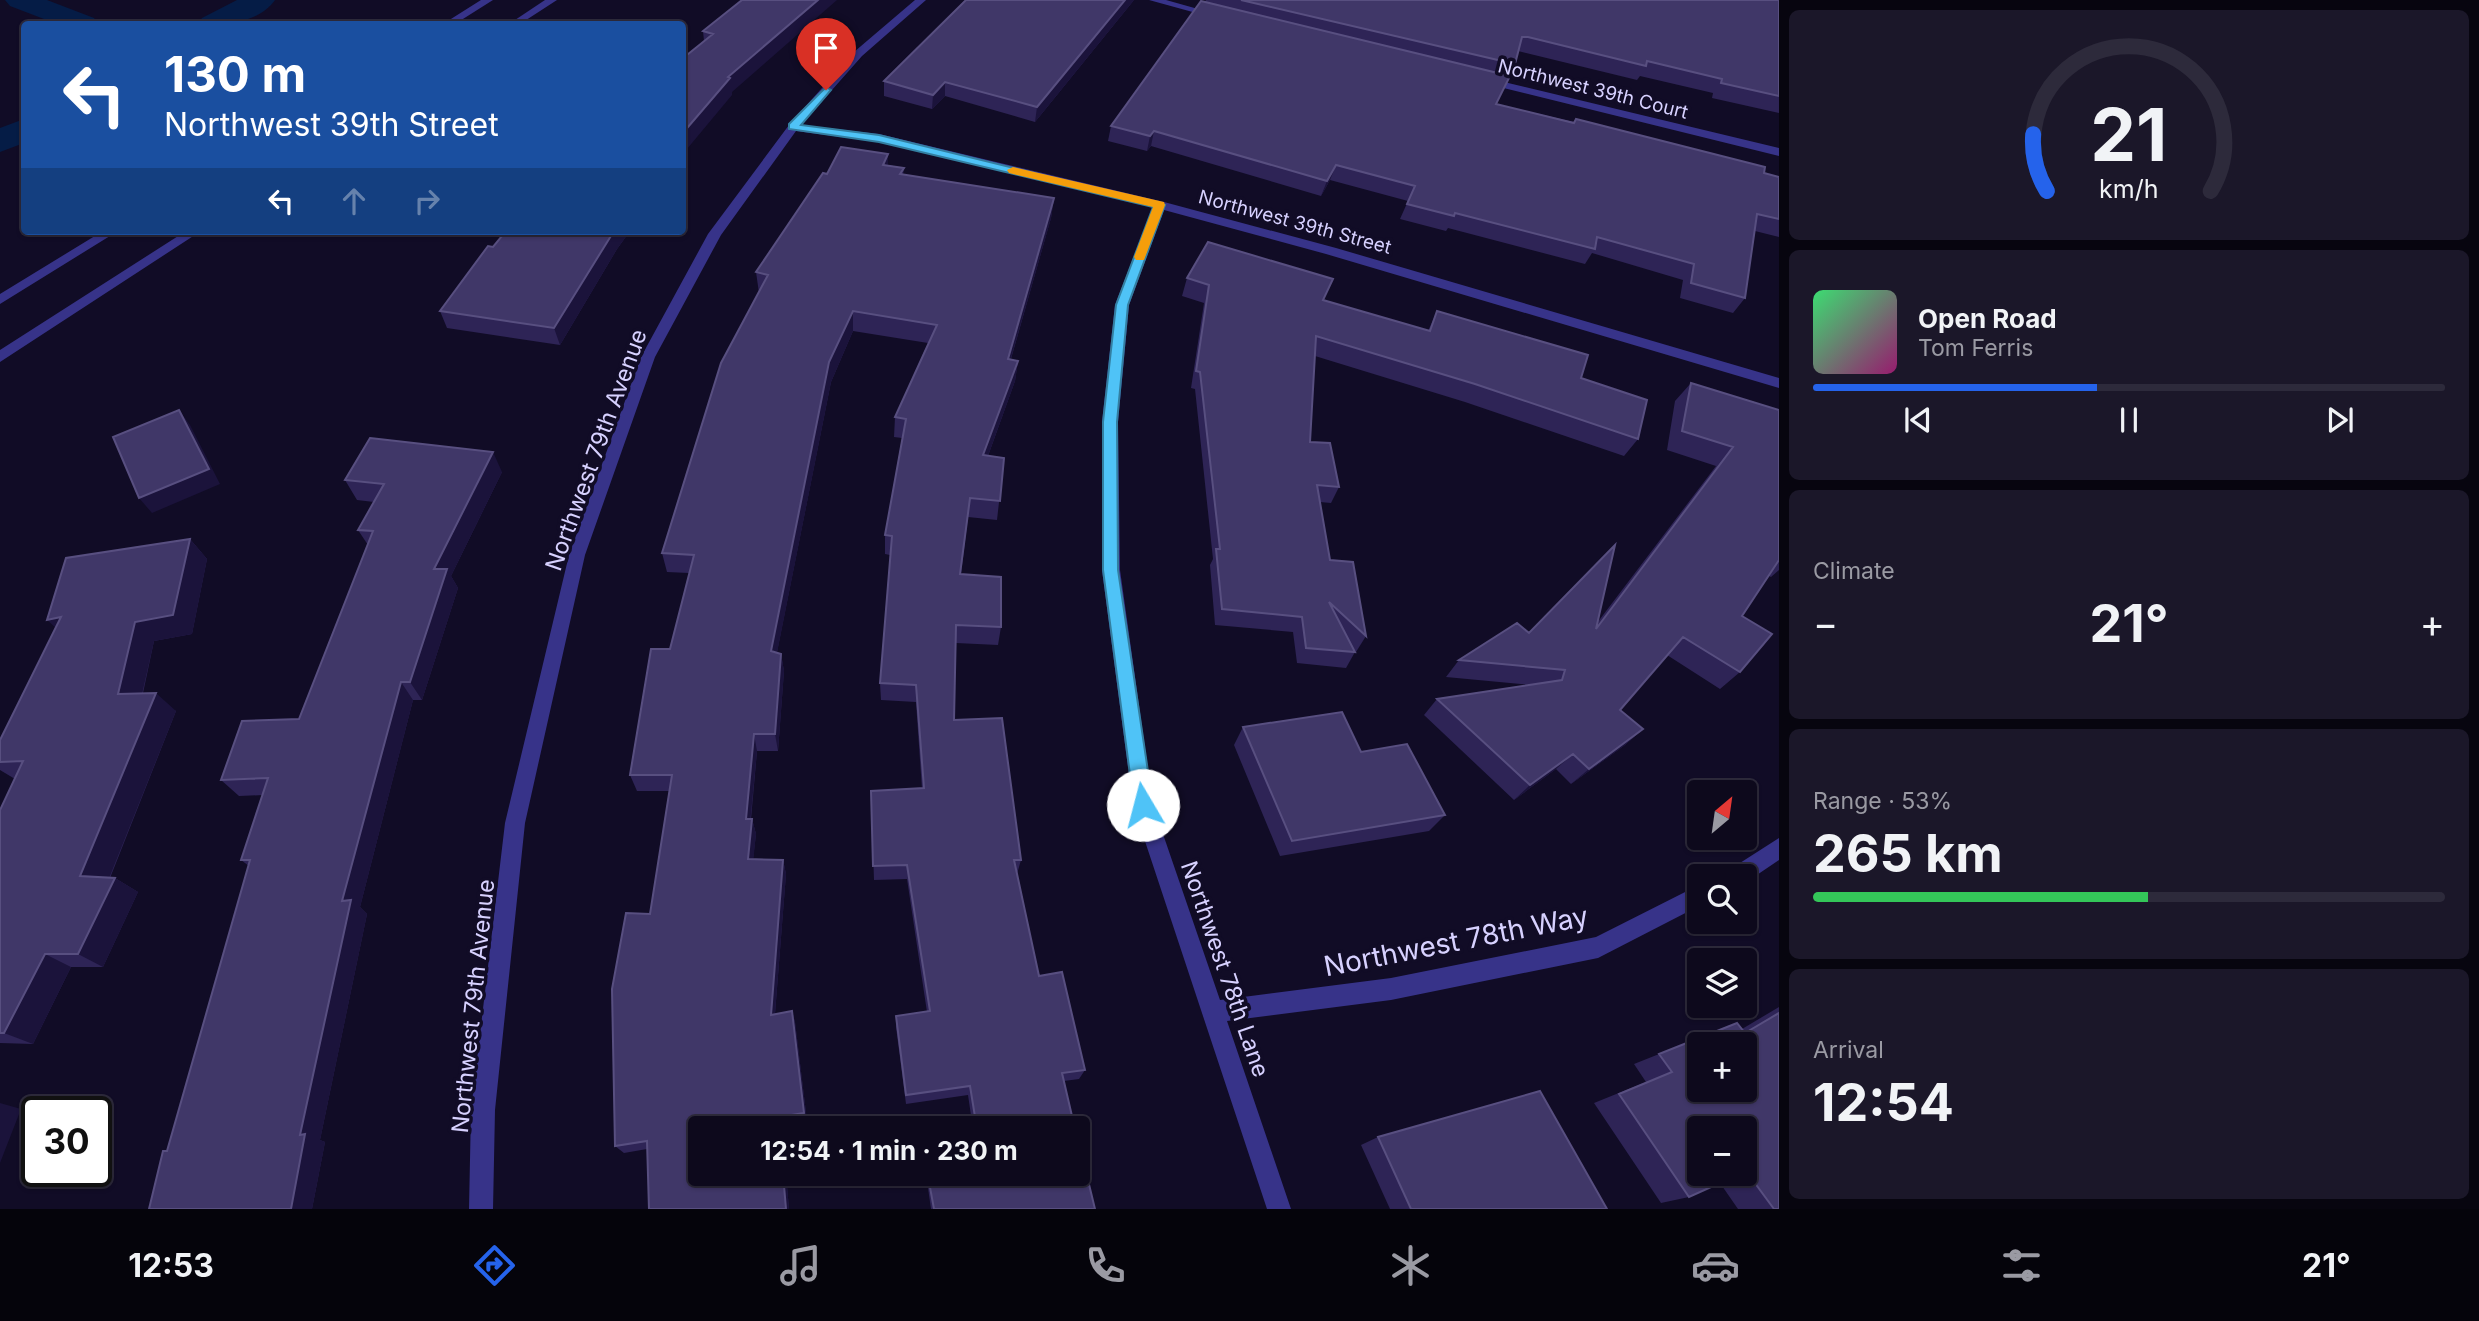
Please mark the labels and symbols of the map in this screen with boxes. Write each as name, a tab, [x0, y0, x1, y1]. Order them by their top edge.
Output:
pin	[796, 18, 856, 90]
street label: Northwest 39th Court	[1495, 54, 1691, 124]
street label: Northwest 39th Street	[1196, 185, 1394, 259]
street label: Northwest 79th Avenue	[539, 325, 653, 575]
position arrow	[1106, 768, 1180, 842]
north arrow	[1687, 780, 1757, 850]
street label: Northwest 78th Lane	[1175, 857, 1275, 1081]
street label: Northwest 79th Avenue	[446, 878, 500, 1134]
street label: Northwest 78th Way	[1321, 899, 1591, 983]
speed limit sign: 30	[21, 1096, 112, 1187]

